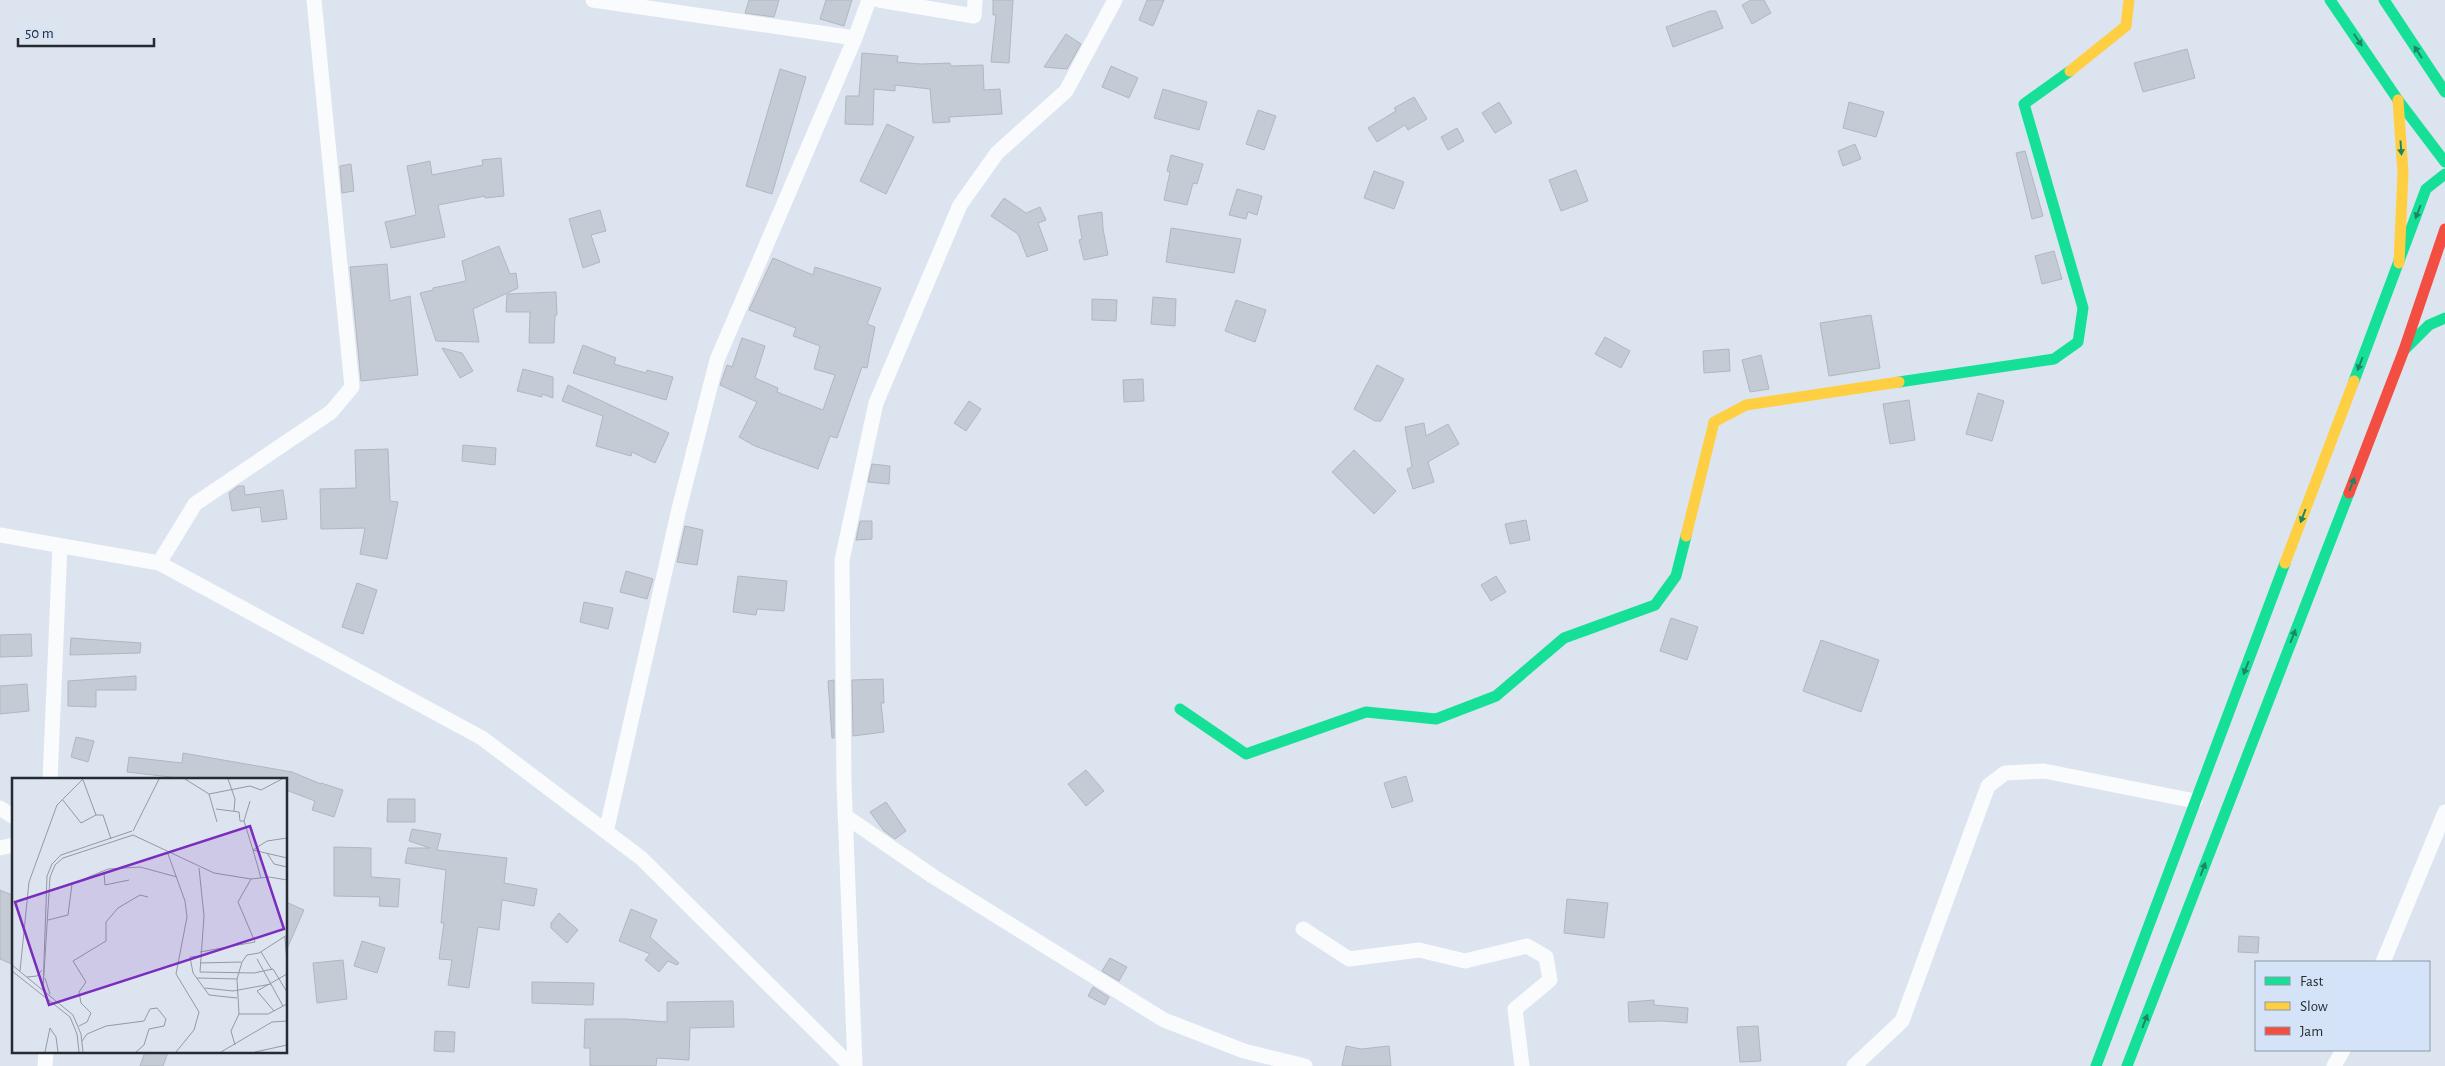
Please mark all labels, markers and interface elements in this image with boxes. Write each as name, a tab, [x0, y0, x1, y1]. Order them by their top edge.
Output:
scale bar	[18, 15, 154, 47]
text: 50 m	[25, 26, 54, 41]
one-way arrow	[2353, 34, 2363, 47]
one-way arrow	[2413, 45, 2423, 59]
one-way arrow	[2398, 141, 2406, 157]
one-way arrow	[2414, 205, 2422, 220]
one-way arrow	[2356, 357, 2364, 372]
one-way arrow	[2348, 476, 2356, 491]
one-way arrow	[2299, 509, 2307, 524]
one-way arrow	[2290, 628, 2297, 643]
one-way arrow	[2242, 661, 2250, 676]
inset map	[12, 778, 288, 1054]
one-way arrow	[2200, 862, 2208, 876]
legend	[2255, 961, 2430, 1051]
text: Fast	[2300, 974, 2324, 989]
text: Slow	[2300, 999, 2328, 1014]
one-way arrow	[2142, 1013, 2149, 1028]
text: Jam	[2300, 1024, 2323, 1039]

